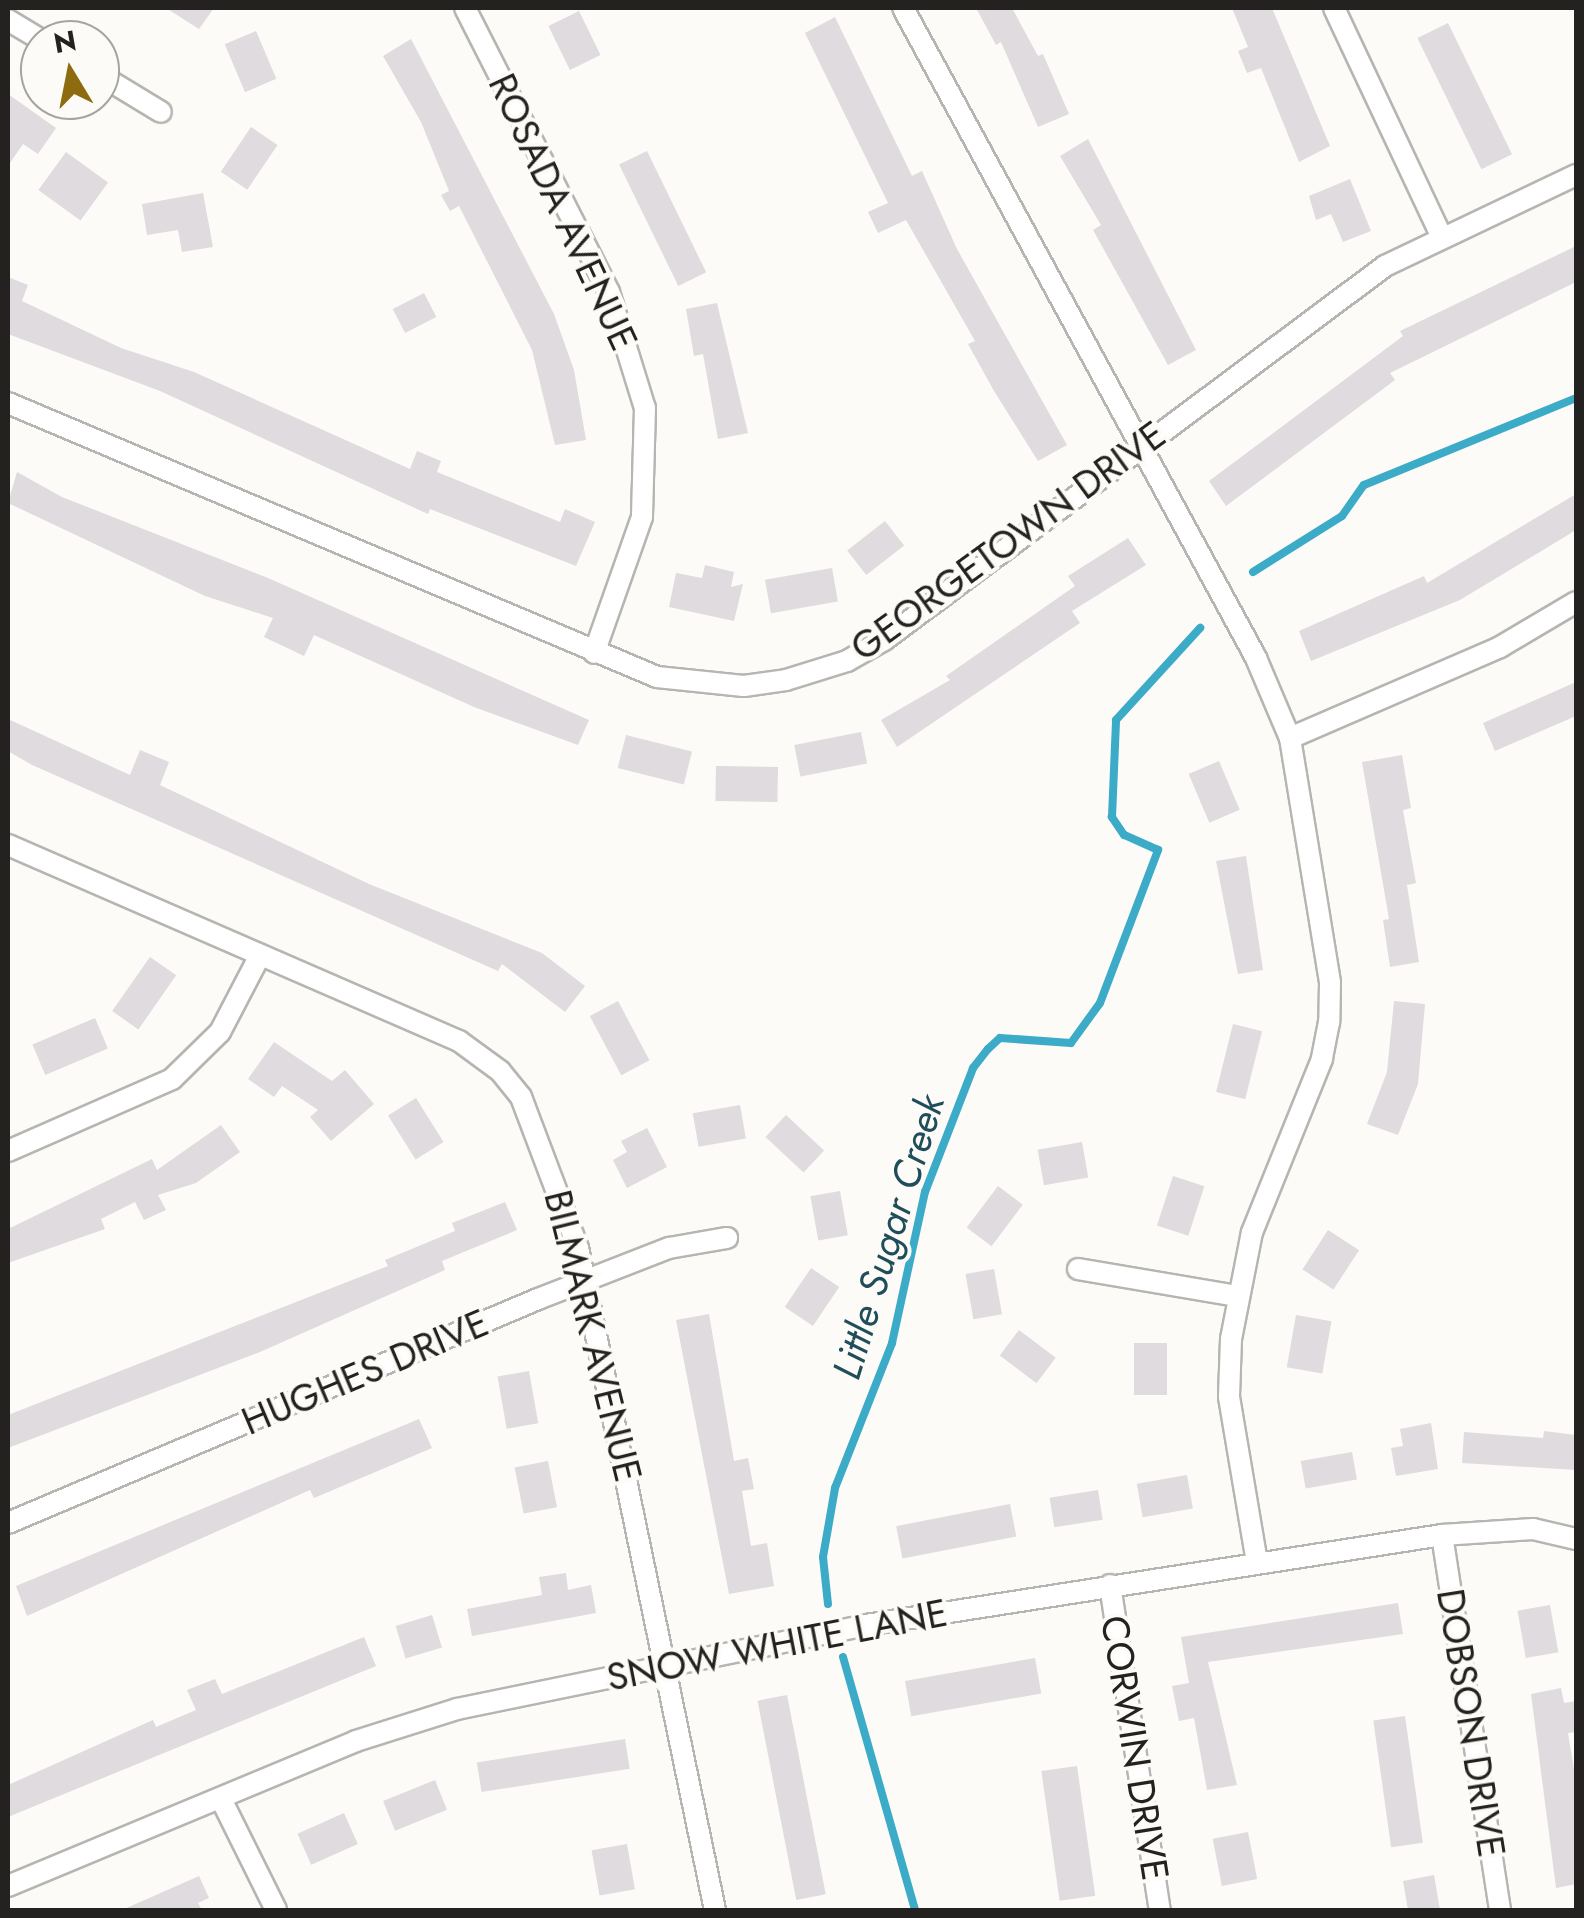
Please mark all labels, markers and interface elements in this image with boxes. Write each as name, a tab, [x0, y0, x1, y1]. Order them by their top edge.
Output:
north arrow	[20, 20, 120, 120]
text: N	[51, 20, 80, 64]
street label: ROSADA AVENUE	[479, 67, 647, 357]
street label: GEORGETOWN DRIVE	[842, 412, 1174, 670]
water label: Little Sugar Creek	[822, 1089, 954, 1385]
street label: BILMARK AVENUE	[535, 1185, 651, 1487]
street label: HUGHES DRIVE	[235, 1300, 495, 1444]
street label: DOBSON DRIVE	[1427, 1586, 1515, 1860]
street label: SNOW WHITE LANE	[603, 1590, 951, 1700]
street label: CORWIN DRIVE	[1092, 1612, 1178, 1884]

